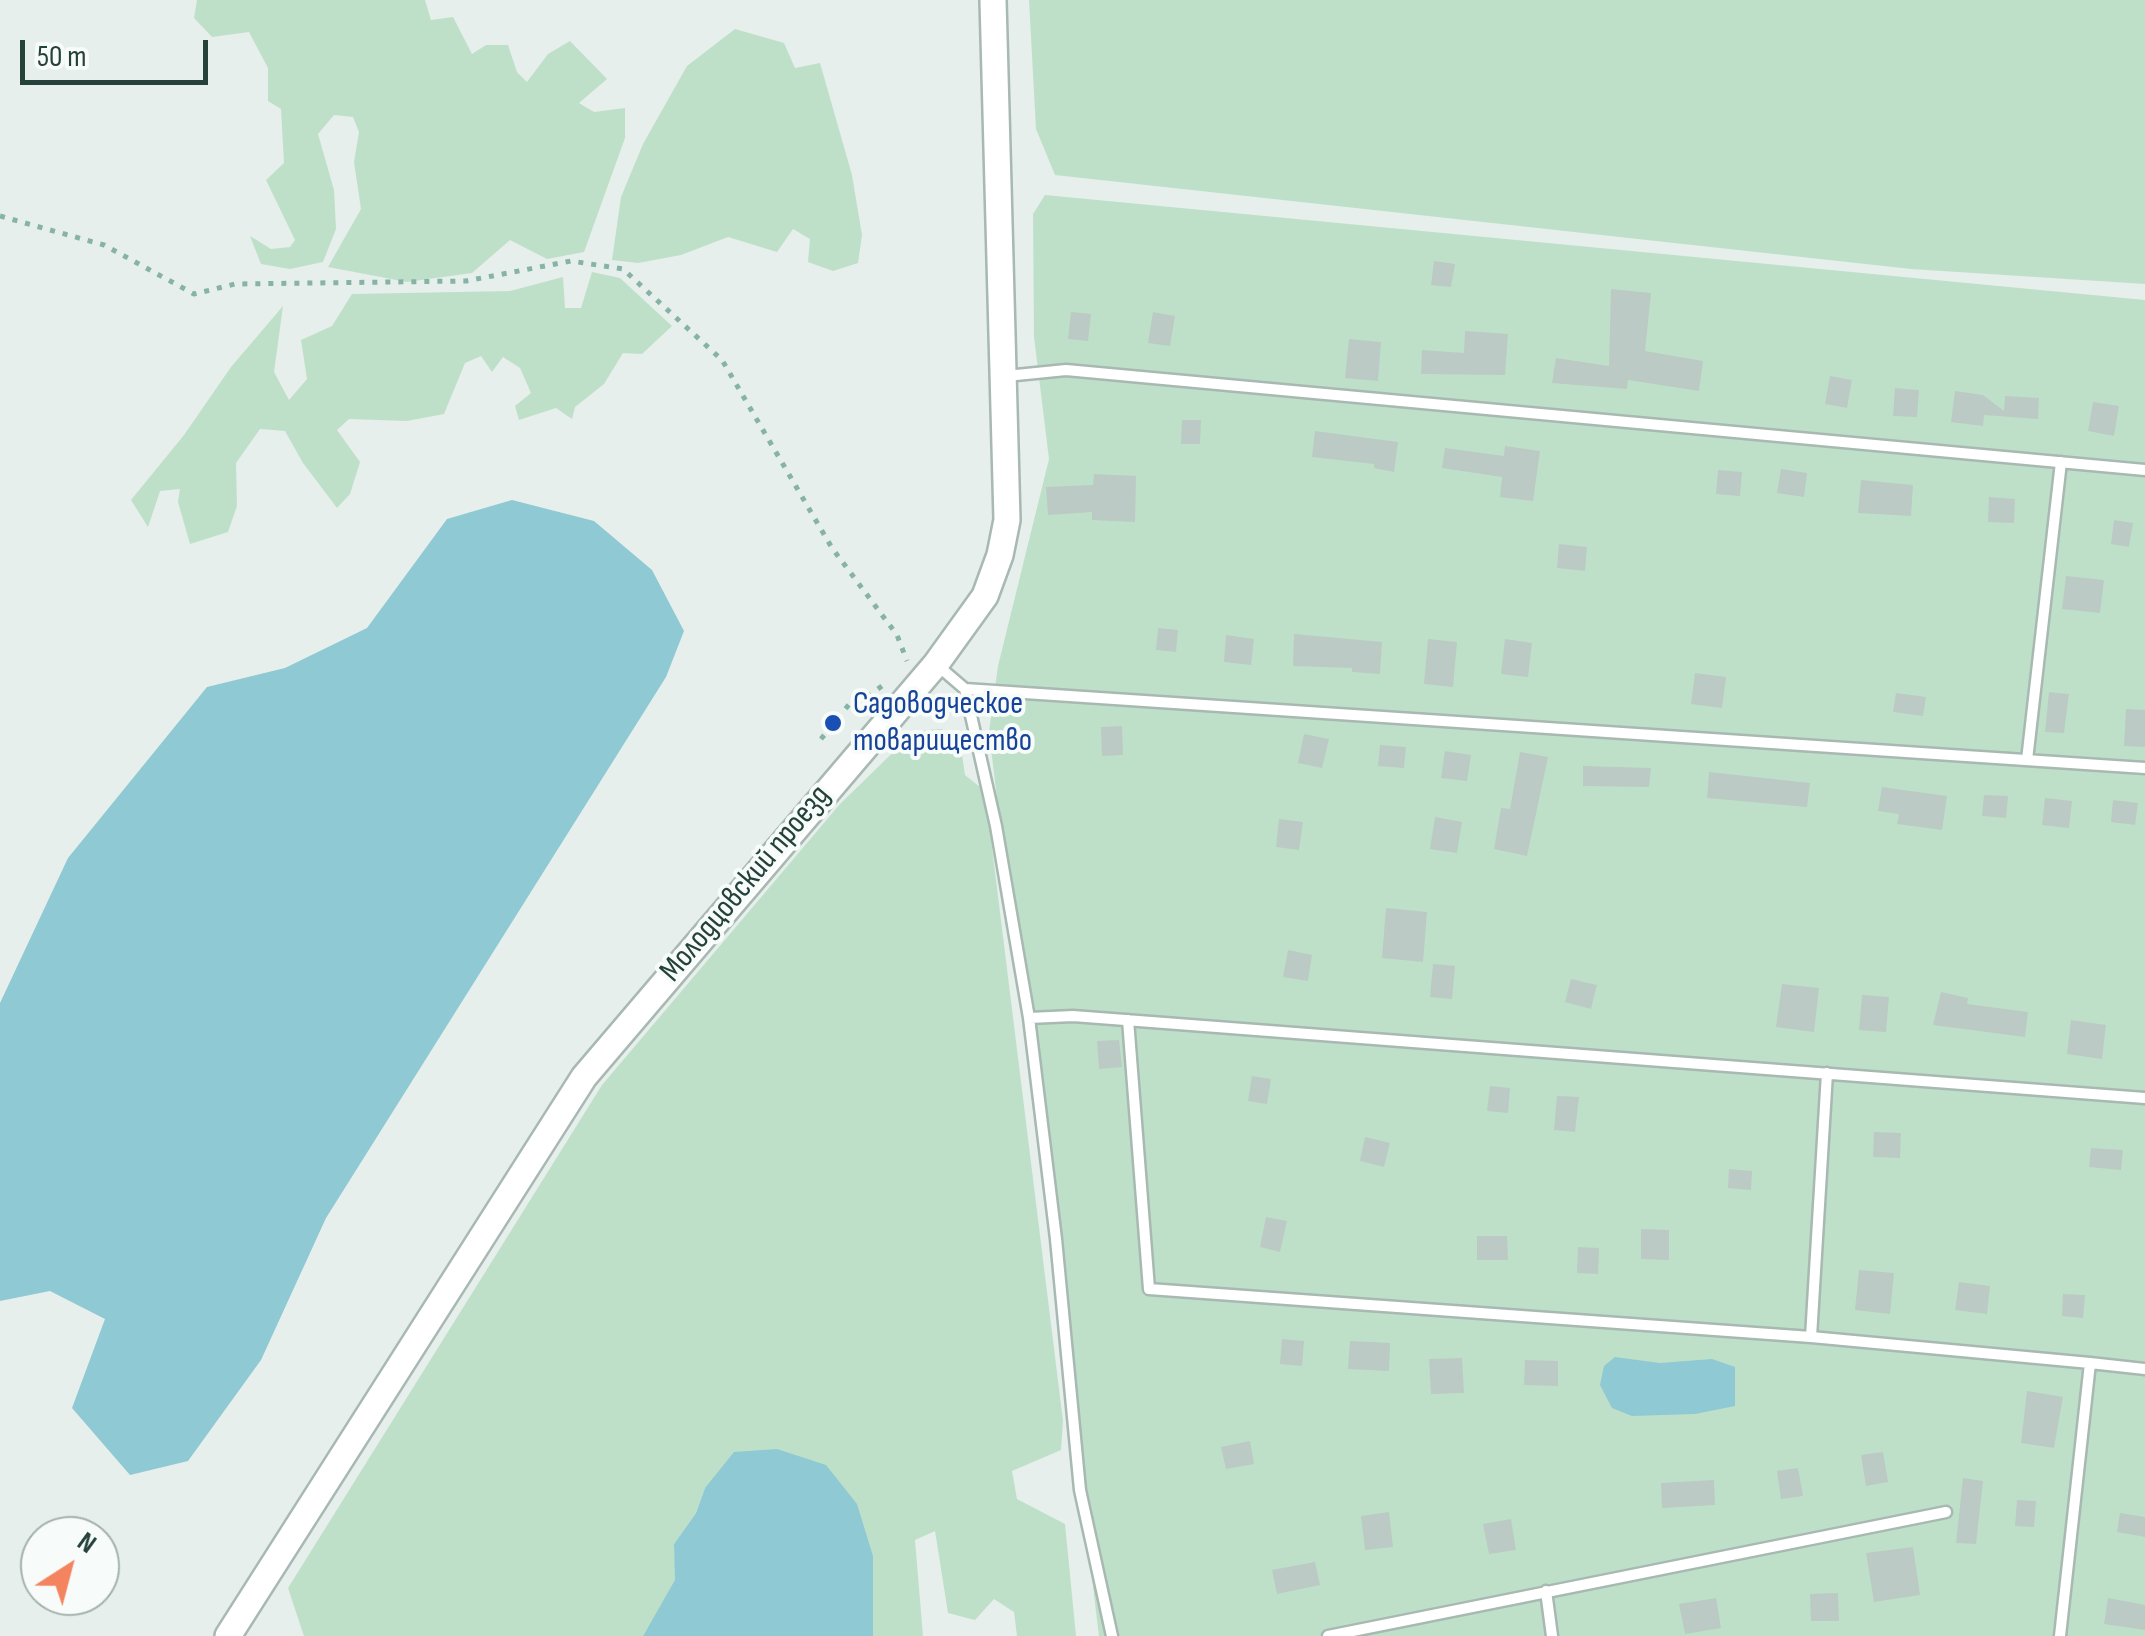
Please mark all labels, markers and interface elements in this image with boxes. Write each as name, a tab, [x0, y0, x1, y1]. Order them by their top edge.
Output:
scale bar	[25, 20, 212, 82]
text: 50 m	[37, 39, 86, 75]
place label: Садоводческое товарищество	[853, 686, 1032, 761]
marker: Садоводческое товарищество	[822, 712, 844, 734]
street label: Молодцовский проезд	[653, 778, 839, 990]
north arrow	[20, 1516, 120, 1616]
text: N	[71, 1525, 102, 1561]

